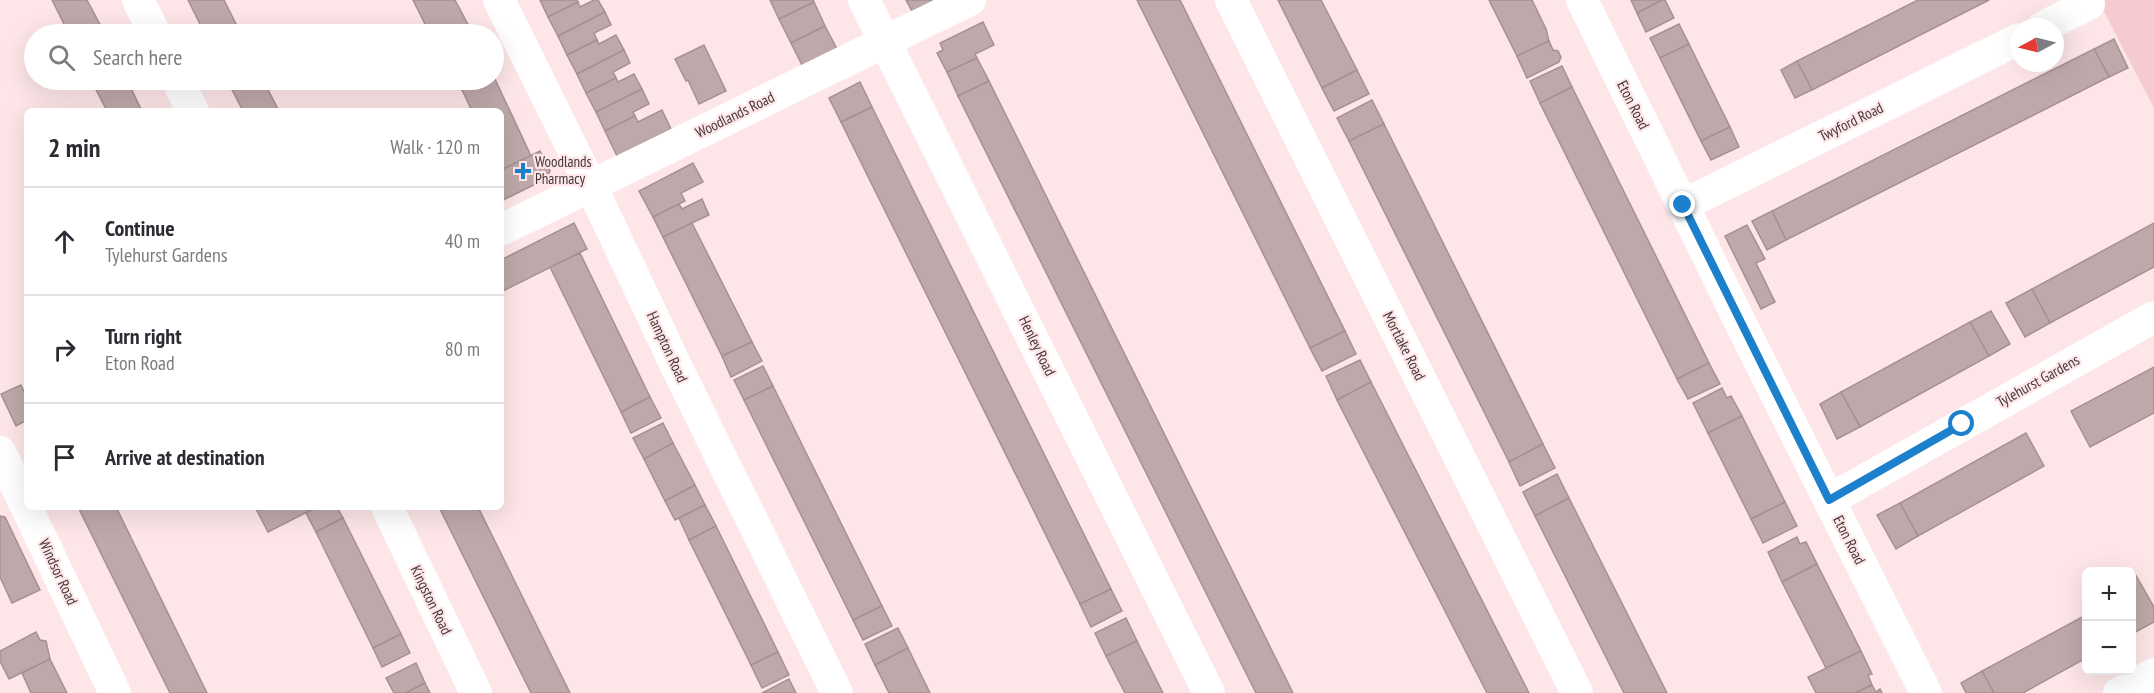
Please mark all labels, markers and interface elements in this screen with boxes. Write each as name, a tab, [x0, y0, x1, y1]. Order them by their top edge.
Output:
north arrow	[2010, 18, 2064, 72]
search box	[24, 24, 504, 90]
icon: search	[45, 41, 78, 74]
text: Search here	[93, 43, 182, 71]
street label: Eton Road	[1613, 77, 1654, 132]
street label: Woodlands Road	[692, 87, 777, 142]
street label: Twyford Road	[1815, 98, 1886, 145]
text: 2 min	[48, 131, 101, 164]
text: Walk · 120 m	[390, 134, 480, 160]
place label: Woodlands Pharmacy	[535, 152, 592, 188]
marker: Woodlands Pharmacy	[516, 164, 530, 178]
route end	[1669, 191, 1695, 217]
text: Continue	[105, 214, 175, 242]
icon: ahead	[48, 225, 81, 258]
text: 40 m	[445, 228, 480, 254]
text: Tylehurst Gardens	[105, 242, 228, 268]
street label: Hampton Road	[643, 308, 692, 385]
street label: Mortlake Road	[1379, 308, 1430, 383]
street label: Henley Road	[1015, 313, 1060, 379]
text: Turn right	[105, 322, 182, 350]
icon: right	[48, 333, 81, 366]
text: 80 m	[445, 336, 480, 362]
text: Eton Road	[105, 350, 175, 376]
street label: Tylehurst Gardens	[1993, 350, 2083, 411]
route start	[1948, 410, 1974, 436]
icon: arrive	[48, 441, 81, 474]
text: Arrive at destination	[105, 443, 265, 471]
street label: Eton Road	[1829, 512, 1870, 567]
street label: Windsor Road	[35, 536, 82, 608]
street label: Kingston Road	[407, 562, 456, 637]
map controls	[2082, 567, 2136, 675]
button: +	[2082, 567, 2136, 621]
button: −	[2082, 621, 2136, 675]

